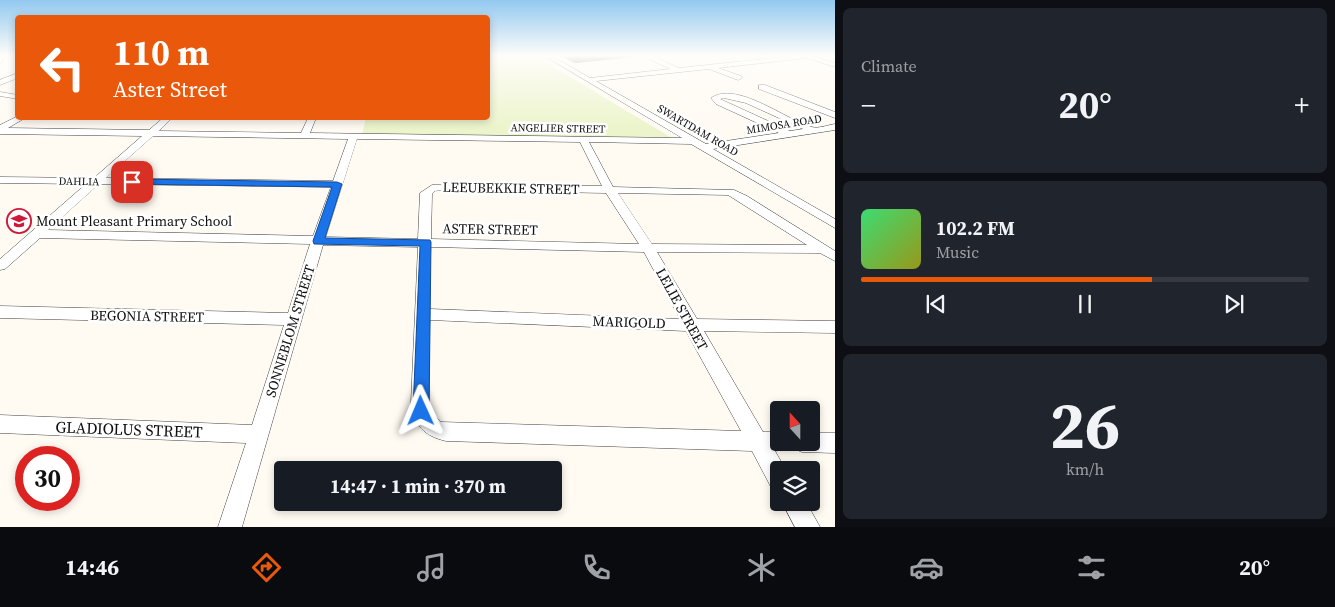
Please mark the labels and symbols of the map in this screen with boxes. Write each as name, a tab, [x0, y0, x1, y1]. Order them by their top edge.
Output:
street label: SWARTDAM ROAD	[654, 101, 741, 160]
street label: MIMOSA ROAD	[745, 111, 823, 138]
street label: ANGELIER STREET	[510, 120, 606, 137]
pin	[111, 161, 153, 203]
street label: DAHLIA	[58, 174, 100, 189]
street label: LEEUBEKKIE STREET	[442, 177, 580, 199]
school or university icon: Mount Pleasant Primary School	[6, 208, 32, 234]
place label: Mount Pleasant Primary School	[36, 211, 232, 231]
street label: ASTER STREET	[442, 218, 538, 240]
street label: SONNEBLOM STREET	[260, 262, 320, 400]
street label: LELIE STREET	[651, 264, 713, 354]
street label: BEGONIA STREET	[90, 305, 205, 327]
street label: MARIGOLD	[592, 311, 666, 333]
position arrow	[394, 384, 446, 436]
north arrow	[770, 401, 820, 451]
street label: GLADIOLUS STREET	[55, 415, 203, 443]
speed limit sign: 30	[15, 446, 80, 511]

